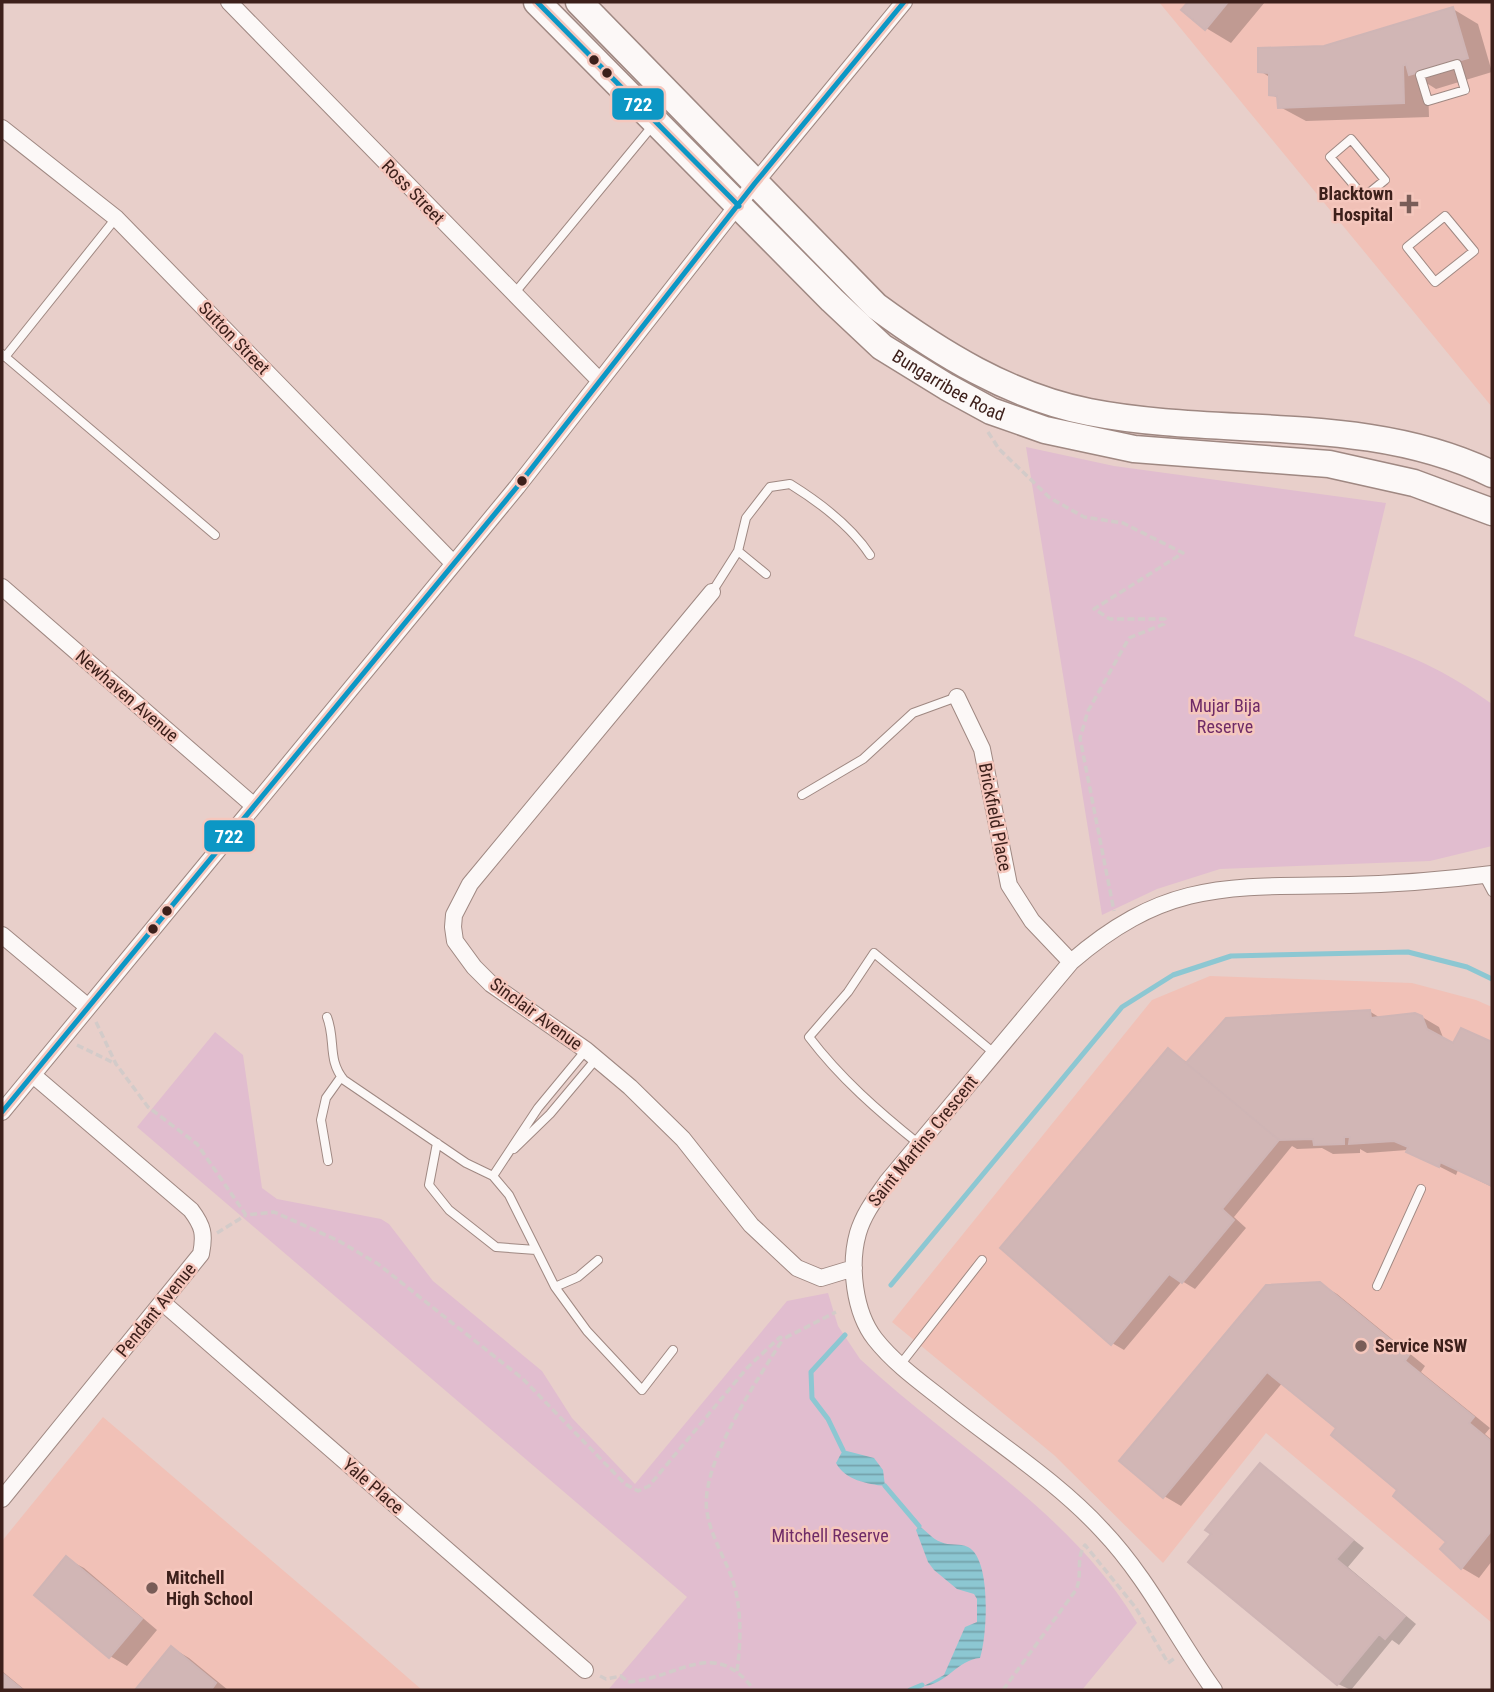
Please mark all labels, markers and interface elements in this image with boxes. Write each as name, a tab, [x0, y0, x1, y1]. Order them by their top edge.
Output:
unlabelled marker	[587, 53, 601, 67]
unlabelled marker	[600, 66, 614, 80]
line badge: 722	[611, 87, 665, 121]
text: 722	[624, 93, 652, 116]
street label: Ross Street	[378, 155, 449, 228]
place label: Blacktown Hospital	[1319, 183, 1393, 225]
marker: Blacktown Hospital	[1399, 194, 1419, 214]
street label: Sutton Street	[195, 297, 274, 378]
street label: Bungarribee Road	[889, 345, 1007, 425]
unlabelled marker	[515, 474, 529, 488]
street label: Newhaven Avenue	[72, 645, 183, 746]
park label: Mujar Bija Reserve	[1189, 695, 1261, 737]
street label: Brickfield Place	[975, 761, 1016, 873]
line badge: 722	[203, 819, 256, 853]
text: 722	[215, 825, 243, 848]
unlabelled marker	[160, 904, 174, 918]
unlabelled marker	[146, 922, 160, 936]
street label: Sinclair Avenue	[486, 973, 586, 1054]
street label: Saint Martins Crescent	[864, 1071, 982, 1210]
street label: Pendant Avenue	[111, 1259, 200, 1361]
place label: Service NSW	[1375, 1335, 1468, 1356]
marker: Service NSW	[1353, 1338, 1369, 1354]
street label: Yale Place	[339, 1454, 408, 1518]
park label: Mitchell Reserve	[771, 1525, 889, 1546]
place label: Mitchell High School	[166, 1567, 253, 1609]
marker: Mitchell High School	[144, 1580, 160, 1596]

